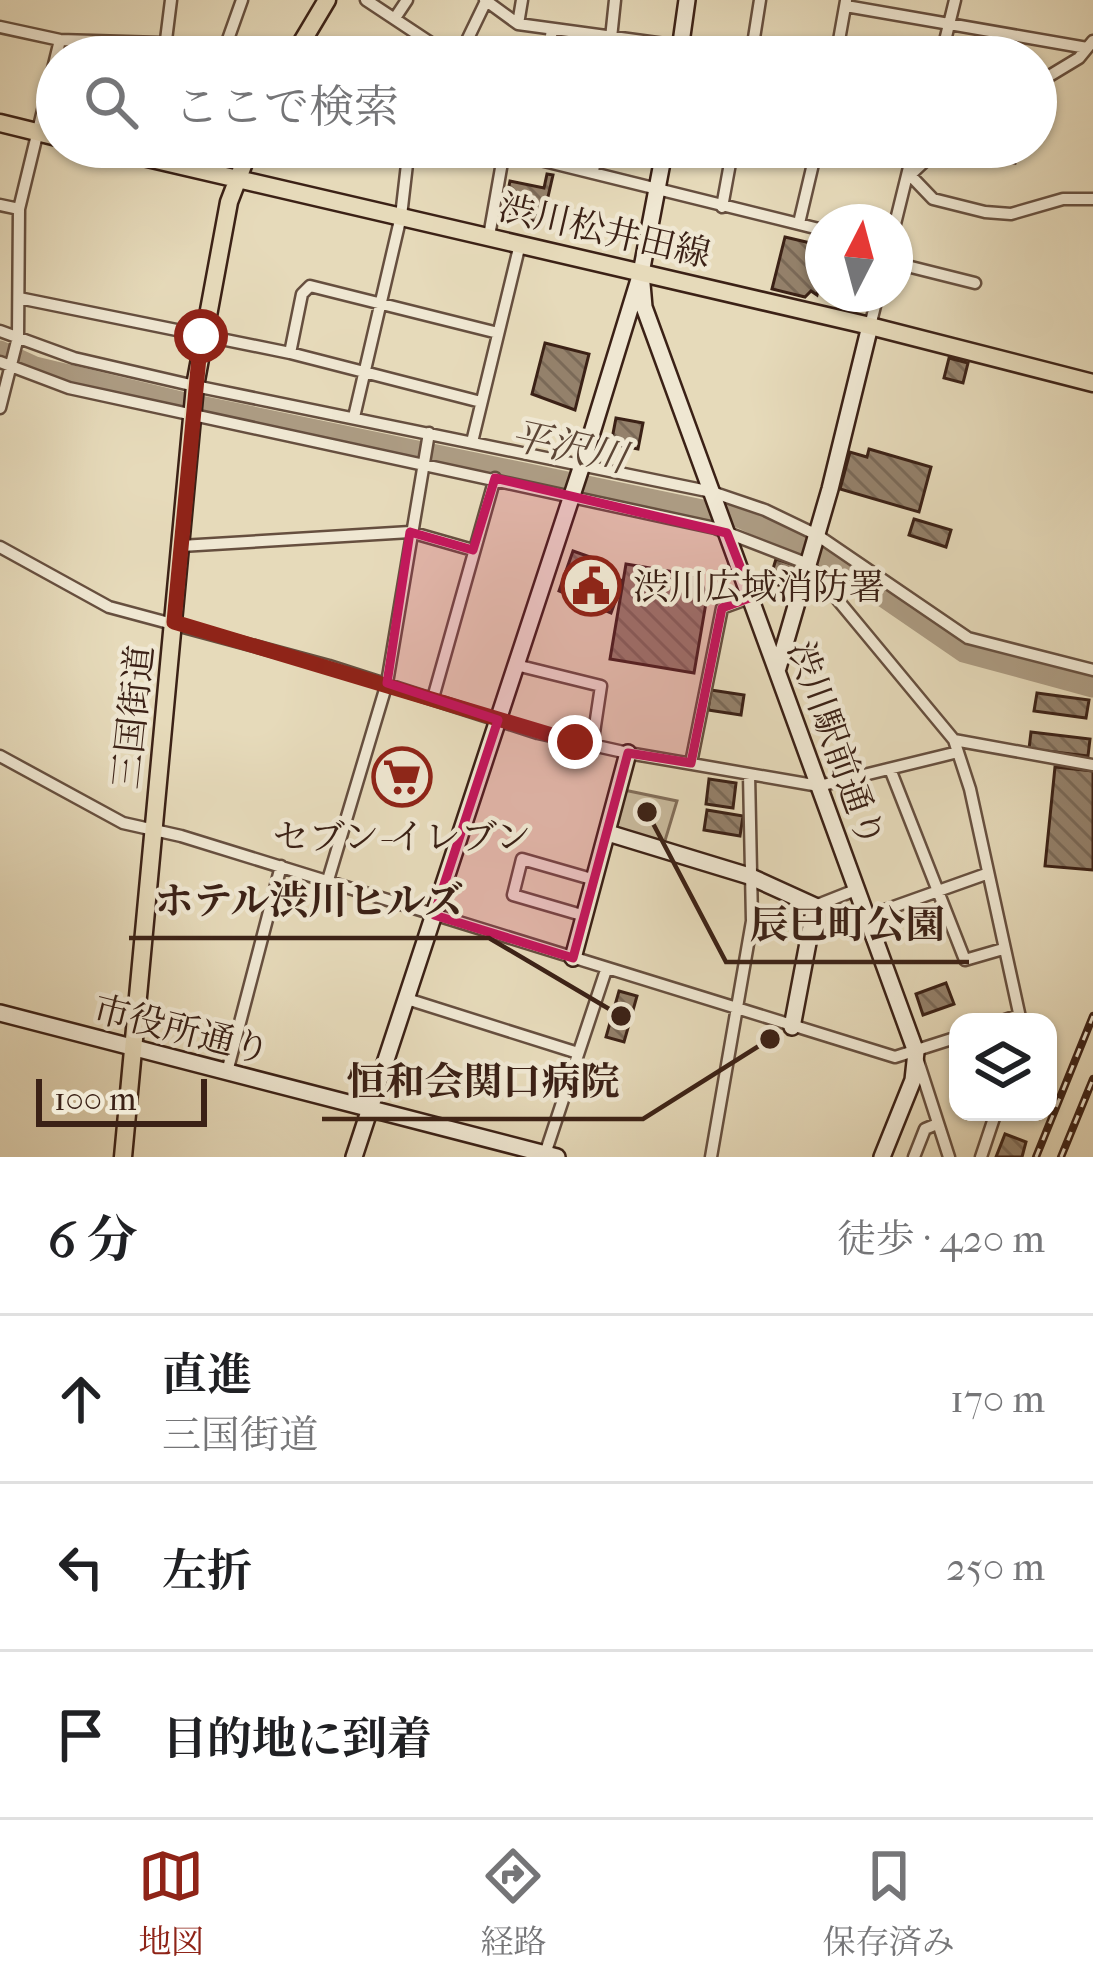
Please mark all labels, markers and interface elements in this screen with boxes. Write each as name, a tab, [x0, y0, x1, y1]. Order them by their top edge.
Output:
search box	[36, 36, 1057, 168]
icon: search	[78, 69, 144, 135]
text: ここで検索	[174, 81, 399, 134]
street label: 渋川松井田線	[495, 186, 715, 276]
north arrow	[805, 204, 913, 312]
route start	[174, 309, 228, 363]
water label: 平沢川	[507, 412, 635, 482]
public building icon: 渋川広域消防署	[560, 555, 622, 617]
place label: 渋川広域消防署	[633, 566, 885, 608]
street label: 渋川駅前通り	[779, 636, 893, 853]
street label: 三国街道	[105, 643, 161, 791]
route end	[548, 715, 602, 769]
supermarket icon: セブン-イレブン	[371, 746, 433, 808]
place label: セブン-イレブン	[273, 816, 531, 858]
callout: ホテル渋川ヒルズ	[129, 863, 489, 938]
text: ホテル渋川ヒルズ	[155, 878, 463, 924]
callout: 辰巳町公園	[726, 887, 969, 962]
text: 辰巳町公園	[749, 902, 945, 948]
street label: 市役所通り	[89, 988, 274, 1072]
map controls	[949, 1013, 1057, 1121]
button: layers	[949, 1013, 1057, 1121]
callout: 恒和会関口病院	[322, 1044, 643, 1119]
text: 恒和会関口病院	[346, 1059, 620, 1105]
scale bar	[36, 1073, 207, 1126]
text: 100 m	[54, 1080, 137, 1119]
text: 6 分	[48, 1210, 138, 1270]
text: 徒歩 · 420 m	[837, 1216, 1045, 1262]
text: 直進	[162, 1349, 252, 1402]
icon: ahead	[48, 1366, 114, 1432]
text: 170 m	[950, 1376, 1045, 1422]
text: 三国街道	[162, 1412, 318, 1458]
icon: left	[48, 1534, 114, 1600]
text: 250 m	[946, 1544, 1045, 1590]
text: 左折	[162, 1545, 252, 1598]
icon: arrive	[48, 1702, 114, 1768]
text: 目的地に到着	[162, 1713, 432, 1766]
tab: 地図	[138, 1843, 204, 1962]
tab: 経路	[480, 1843, 546, 1962]
tab: 保存済み	[823, 1843, 955, 1962]

